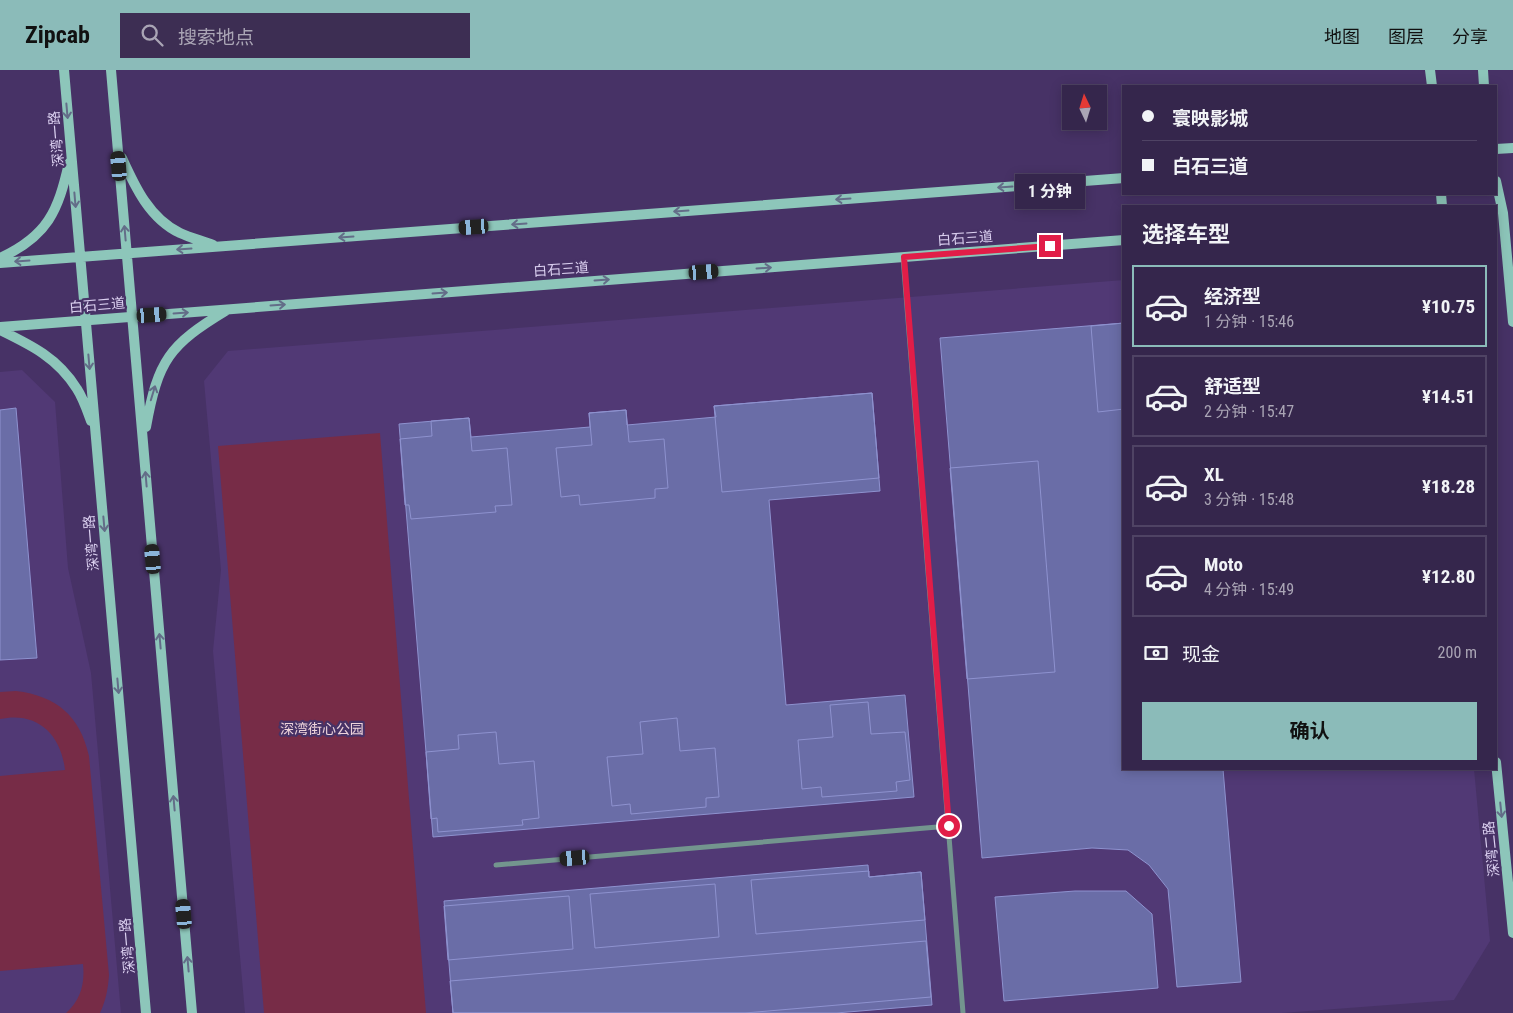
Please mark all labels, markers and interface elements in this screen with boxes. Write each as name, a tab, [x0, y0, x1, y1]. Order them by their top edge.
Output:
search box	[120, 13, 470, 58]
text: Zipcab	[25, 21, 90, 49]
icon: search	[138, 21, 166, 49]
text: 搜索地点	[178, 26, 254, 49]
text: 地图	[1324, 26, 1360, 47]
text: 图层	[1388, 26, 1424, 47]
text: 分享	[1452, 26, 1488, 47]
north arrow	[1062, 85, 1108, 130]
map controls	[1062, 85, 1107, 130]
one-way arrow	[63, 103, 72, 119]
text: 寰映影城	[1172, 107, 1248, 130]
street label: 深湾一路	[46, 110, 66, 168]
car	[110, 150, 127, 182]
text: 白石三道	[1172, 155, 1248, 178]
callout: 1 分钟	[1015, 174, 1085, 208]
one-way arrow	[998, 182, 1014, 191]
text: 1 分钟	[1028, 182, 1072, 201]
one-way arrow	[70, 192, 80, 208]
one-way arrow	[836, 194, 852, 204]
one-way arrow	[674, 207, 690, 216]
car	[458, 218, 489, 236]
one-way arrow	[512, 219, 528, 228]
text: 选择车型	[1142, 222, 1230, 247]
one-way arrow	[121, 225, 130, 241]
street label: 白石三道	[937, 228, 993, 248]
one-way arrow	[339, 232, 355, 241]
route end	[1039, 235, 1061, 257]
one-way arrow	[177, 244, 193, 254]
one-way arrow	[15, 257, 31, 266]
street label: 白石三道	[533, 259, 589, 279]
car	[688, 263, 719, 281]
one-way arrow	[755, 263, 771, 272]
one-way arrow	[593, 275, 609, 285]
icon: car	[1144, 284, 1189, 329]
text: 经济型	[1204, 285, 1261, 308]
one-way arrow	[431, 288, 447, 297]
street label: 白石三道	[68, 295, 126, 315]
text: ¥10.75	[1422, 295, 1475, 318]
one-way arrow	[269, 301, 285, 310]
car	[136, 306, 167, 324]
one-way arrow	[172, 308, 188, 317]
text: 1 分钟 · 15:46	[1204, 312, 1294, 331]
one-way arrow	[85, 354, 94, 370]
icon: car	[1144, 374, 1189, 419]
text: 舒适型	[1204, 375, 1261, 398]
text: ¥14.51	[1422, 385, 1475, 408]
one-way arrow	[149, 386, 158, 401]
text: 2 分钟 · 15:47	[1204, 402, 1294, 421]
text: XL	[1204, 463, 1224, 486]
icon: car	[1144, 464, 1189, 509]
one-way arrow	[142, 471, 151, 487]
text: ¥18.28	[1422, 475, 1475, 498]
text: 3 分钟 · 15:48	[1204, 490, 1294, 509]
street label: 深湾一路	[81, 514, 101, 572]
one-way arrow	[99, 516, 108, 532]
car	[144, 543, 161, 575]
text: Moto	[1204, 553, 1243, 576]
icon: car	[1144, 554, 1189, 599]
text: ¥12.80	[1422, 565, 1475, 588]
text: 4 分钟 · 15:49	[1204, 580, 1294, 599]
one-way arrow	[156, 633, 165, 649]
icon: cash	[1142, 639, 1170, 667]
text: 现金	[1182, 643, 1220, 666]
text: 200 m	[1438, 643, 1477, 662]
one-way arrow	[113, 678, 122, 694]
button: 确认	[1142, 702, 1477, 760]
park label: 深湾街心公园	[280, 721, 364, 737]
one-way arrow	[169, 795, 179, 811]
one-way arrow	[1496, 802, 1506, 818]
route start	[938, 815, 960, 837]
street label: 深湾二路	[1480, 820, 1502, 878]
car	[559, 849, 590, 867]
car	[175, 898, 192, 930]
street label: 深湾一路	[117, 917, 137, 975]
one-way arrow	[183, 957, 193, 973]

